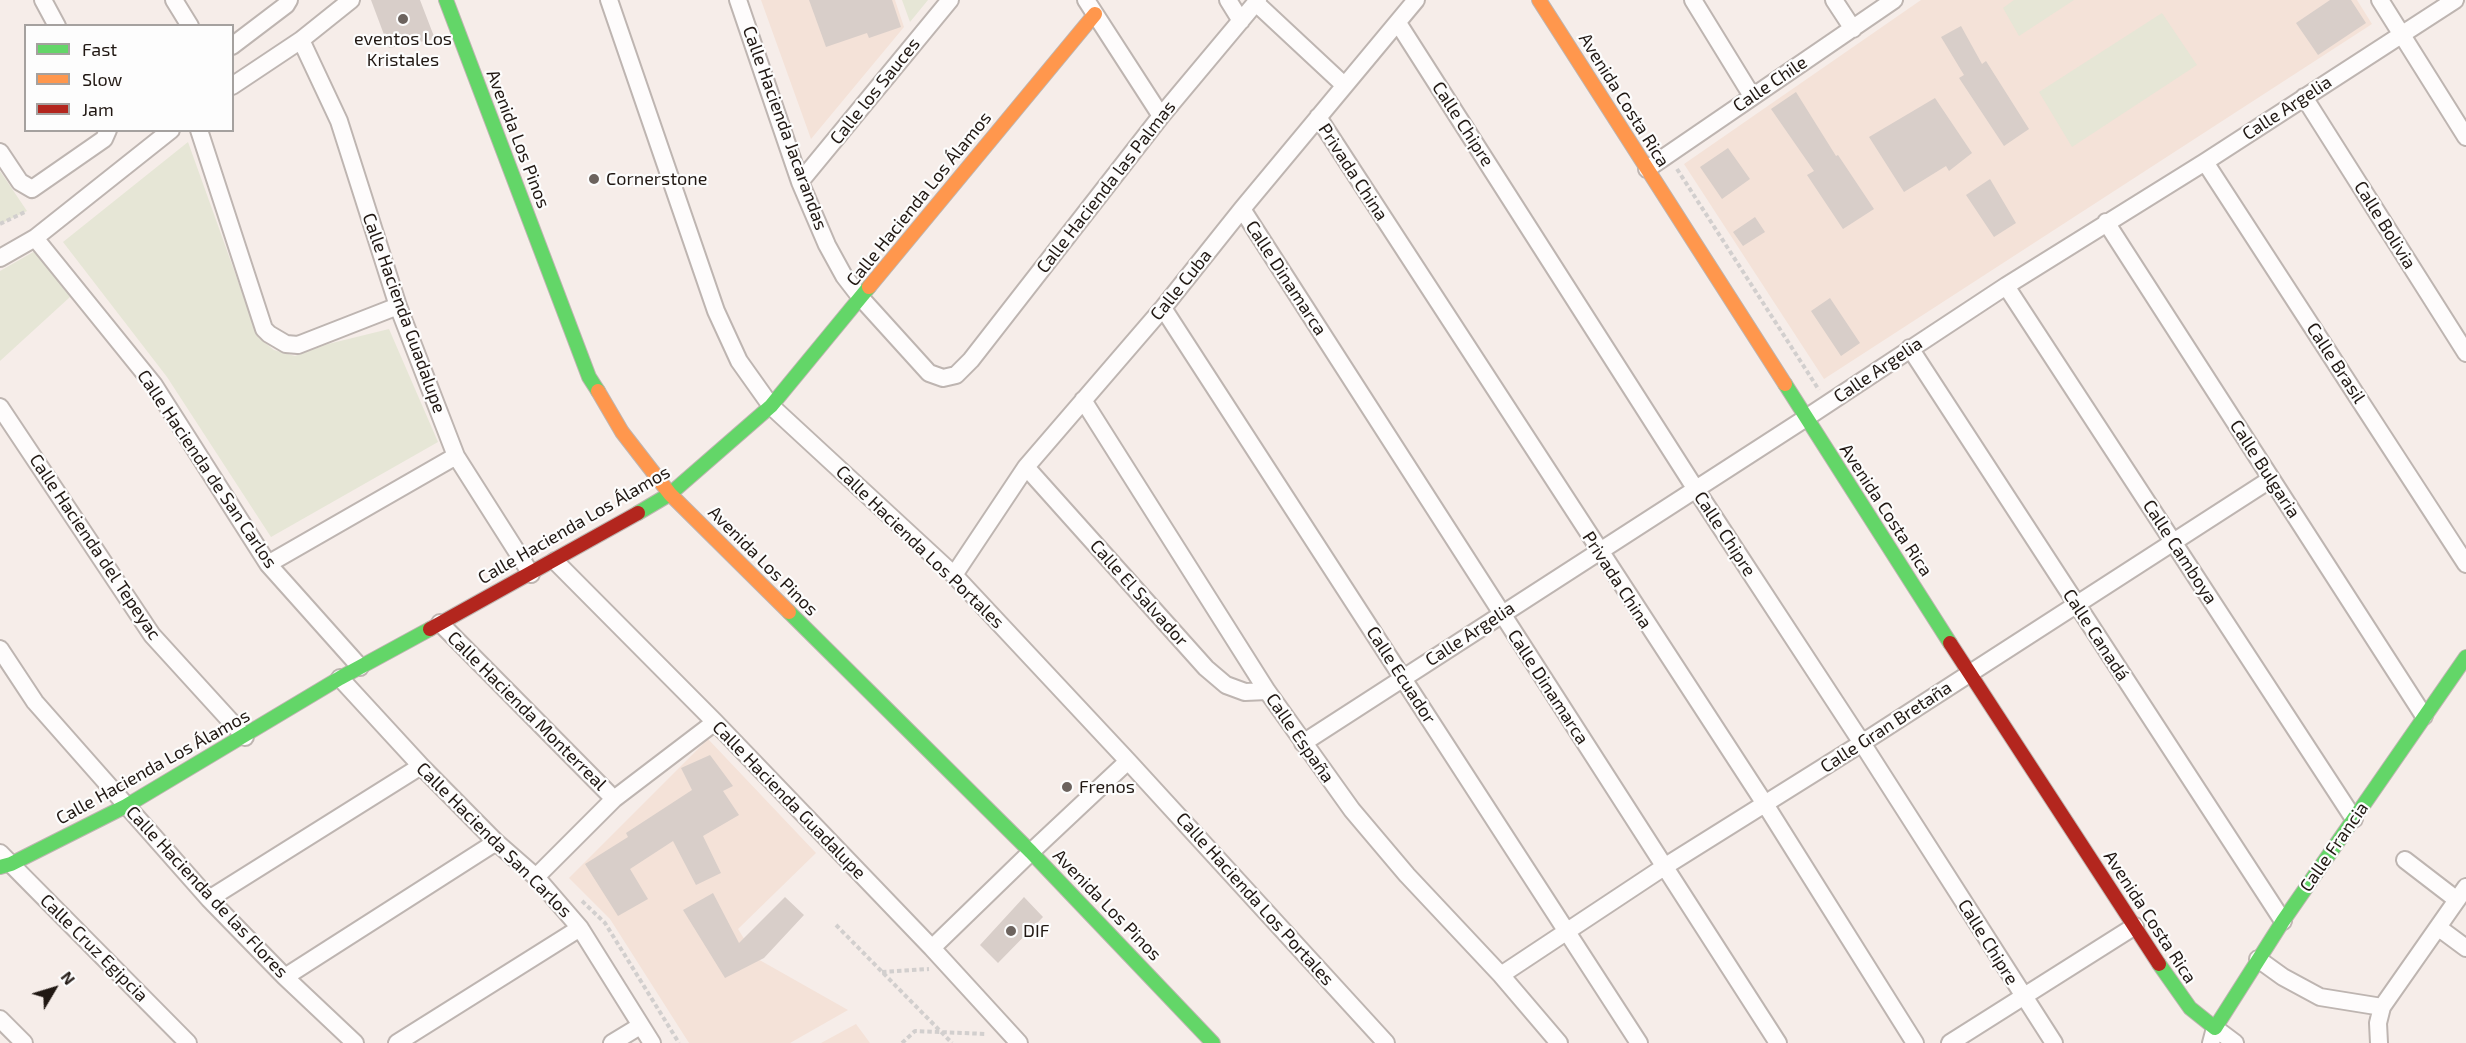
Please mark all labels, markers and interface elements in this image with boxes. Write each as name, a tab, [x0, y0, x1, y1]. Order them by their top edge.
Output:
marker: eventos Los Kristales	[396, 12, 410, 26]
street label: Calle Hacienda Jacarandas	[738, 23, 832, 233]
legend	[24, 24, 234, 132]
place label: eventos Los Kristales	[354, 28, 452, 70]
street label: Avenida Costa Rica	[1574, 29, 1674, 171]
street label: Calle los Sauces	[825, 33, 925, 149]
text: Fast	[82, 38, 117, 60]
street label: Calle Chile	[1729, 51, 1811, 117]
street label: Avenida Los Pinos	[482, 67, 554, 211]
text: Slow	[82, 68, 122, 90]
street label: Calle Argelia	[2238, 71, 2336, 145]
street label: Calle Chipre	[1428, 78, 1498, 170]
street label: Calle Hacienda las Palmas	[1032, 96, 1180, 278]
text: Jam	[82, 98, 114, 120]
street label: Calle Hacienda Los Álamos	[842, 107, 996, 291]
street label: Privada China	[1314, 119, 1392, 225]
place label: Cornerstone	[606, 168, 707, 190]
marker: Cornerstone	[587, 172, 601, 186]
street label: Calle Bolivia	[2349, 177, 2421, 273]
street label: Calle Hacienda Guadalupe	[358, 210, 450, 416]
street label: Calle Dinamarca	[1241, 217, 1331, 339]
street label: Calle Cuba	[1146, 245, 1216, 325]
street label: Calle Brasil	[2302, 319, 2370, 407]
street label: Calle Argelia	[1830, 332, 1926, 408]
street label: Calle Hacienda de San Carlos	[132, 366, 282, 572]
street label: Calle Bulgaria	[2225, 416, 2305, 522]
street label: Avenida Costa Rica	[1835, 440, 1937, 580]
street label: Calle Hacienda del Tepeyac	[25, 450, 165, 644]
street label: Calle Hacienda Los Álamos	[474, 461, 674, 589]
street label: Calle Hacienda Los Portales	[831, 461, 1009, 633]
street label: Calle Chipre	[1690, 488, 1760, 580]
street label: Calle Camboya	[2138, 496, 2222, 608]
street label: Avenida Los Pinos	[704, 502, 822, 620]
street label: Privada China	[1578, 527, 1656, 633]
street label: Calle El Salvador	[1085, 535, 1193, 651]
street label: Calle Canadá	[2058, 585, 2134, 685]
street label: Calle Argelia	[1421, 597, 1519, 671]
street label: Calle Ecuador	[1362, 622, 1440, 728]
street label: Calle Dinamarca	[1503, 626, 1593, 748]
street label: Calle Hacienda Monterreal	[443, 627, 611, 795]
street label: Calle Gran Bretaña	[1816, 676, 1956, 778]
street label: Calle España	[1261, 689, 1339, 787]
street label: Calle Hacienda Los Álamos	[52, 705, 254, 829]
street label: Calle Hacienda Guadalupe	[708, 716, 870, 884]
street label: Calle Hacienda San Carlos	[412, 758, 576, 922]
place label: Frenos	[1079, 776, 1135, 798]
marker: Frenos	[1060, 780, 1074, 794]
street label: Calle Francia	[2295, 798, 2373, 896]
street label: Calle Hacienda de las Flores	[122, 801, 292, 983]
street label: Calle Hacienda Los Portales	[1172, 808, 1338, 990]
street label: Avenida Los Pinos	[1048, 845, 1166, 965]
street label: Avenida Costa Rica	[2099, 847, 2201, 987]
street label: Calle Cruz Egipcia	[36, 890, 152, 1006]
street label: Calle Chipre	[1953, 895, 2023, 989]
place label: DIF	[1023, 920, 1049, 942]
marker: DIF	[1004, 924, 1018, 938]
north arrow	[24, 959, 84, 1019]
text: N	[58, 967, 80, 988]

